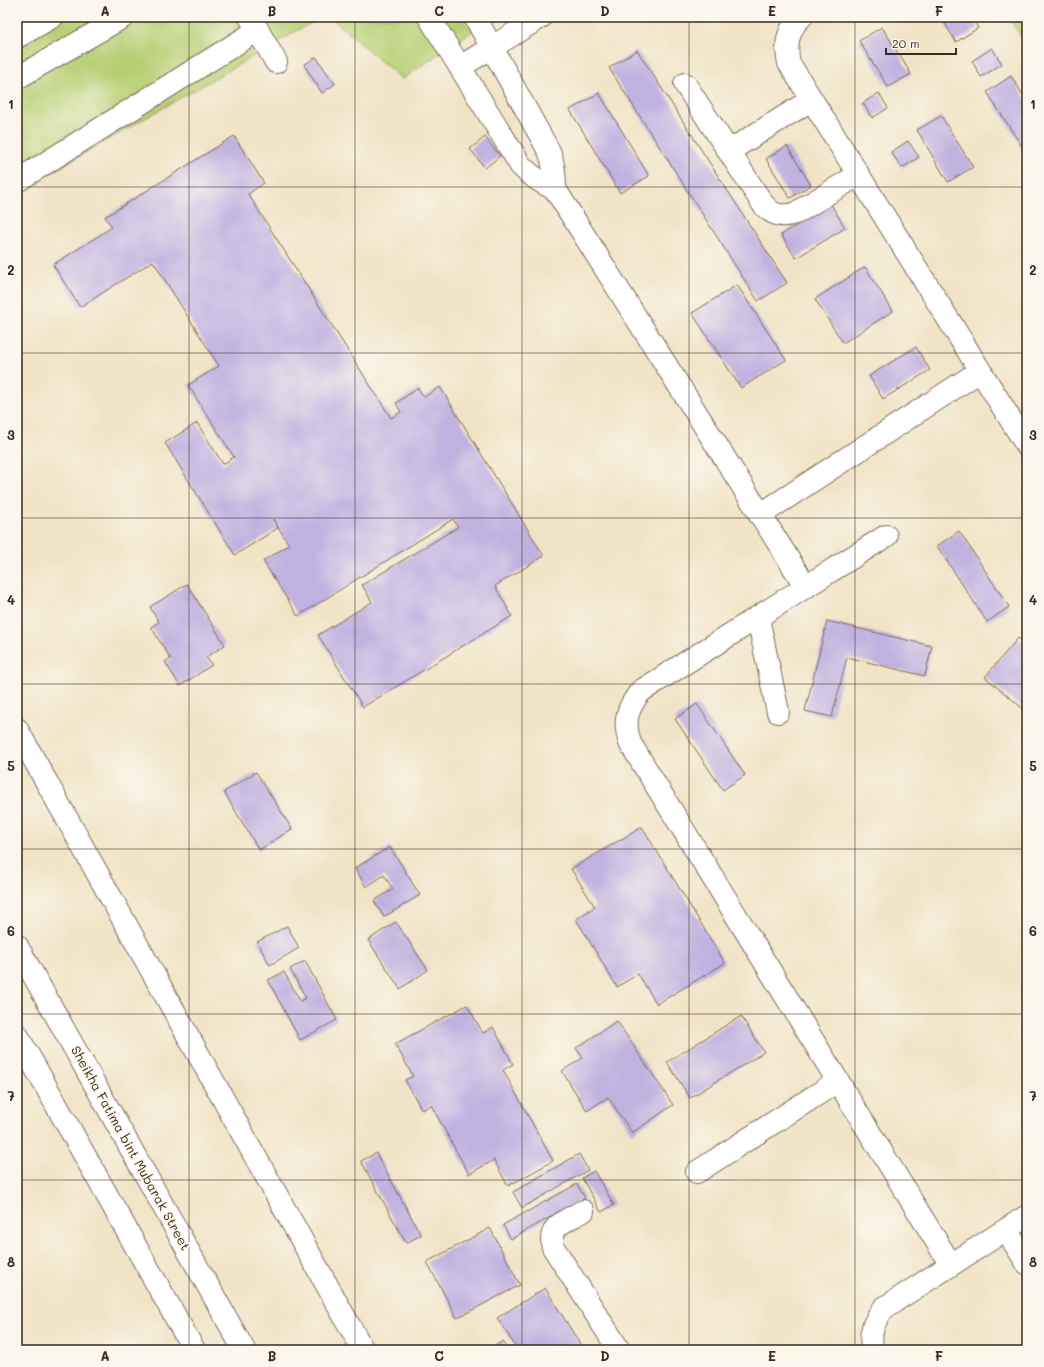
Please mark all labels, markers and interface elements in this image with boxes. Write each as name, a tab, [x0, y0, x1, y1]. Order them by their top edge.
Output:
text: A	[100, 2, 110, 19]
text: B	[268, 2, 277, 19]
text: C	[434, 2, 444, 19]
text: D	[600, 2, 610, 19]
text: E	[768, 2, 776, 19]
text: F	[935, 2, 943, 19]
scale bar	[886, 30, 956, 56]
text: 20 m	[892, 35, 920, 51]
text: 1	[8, 95, 14, 112]
text: 1	[1030, 95, 1036, 112]
text: 2	[7, 261, 15, 278]
text: 2	[1029, 261, 1037, 278]
text: 3	[7, 426, 15, 443]
text: 3	[1029, 426, 1037, 443]
text: 4	[7, 591, 15, 608]
text: 4	[1029, 591, 1037, 608]
text: 5	[7, 757, 15, 774]
text: 5	[1029, 757, 1037, 774]
text: 6	[7, 922, 15, 939]
text: 6	[1029, 922, 1037, 939]
street label: Sheikha Fatima bint Mubarak Street	[68, 1043, 195, 1253]
text: 7	[7, 1087, 15, 1104]
text: 7	[1029, 1087, 1037, 1104]
text: 8	[7, 1253, 15, 1270]
text: 8	[1029, 1253, 1037, 1270]
text: A	[100, 1347, 110, 1364]
text: B	[268, 1347, 277, 1364]
text: C	[434, 1347, 444, 1364]
text: D	[600, 1347, 610, 1364]
text: E	[768, 1347, 776, 1364]
text: F	[935, 1347, 943, 1364]

